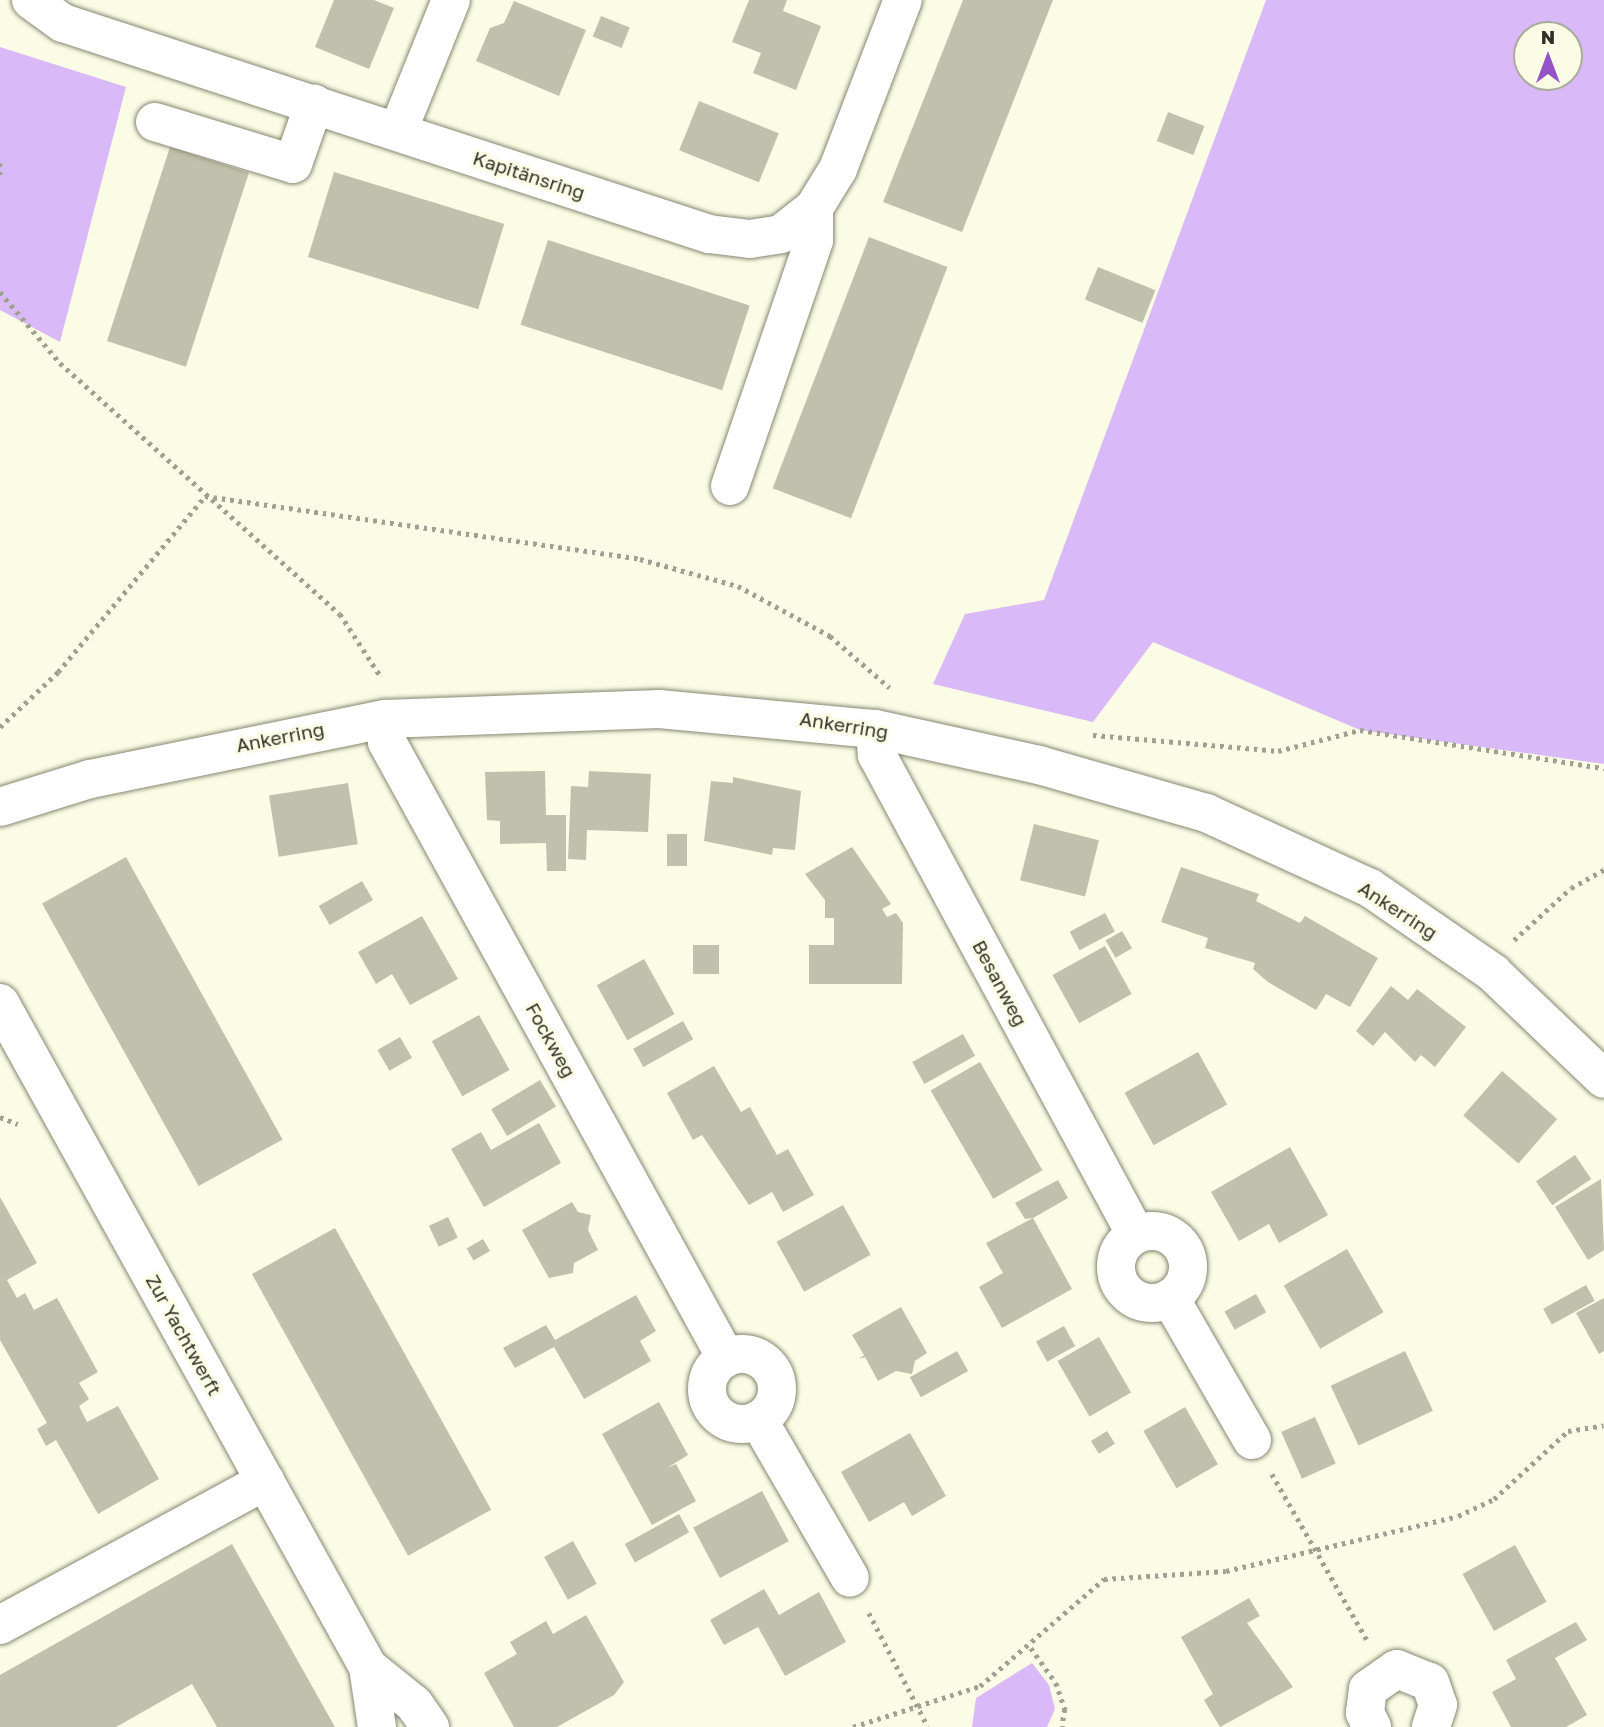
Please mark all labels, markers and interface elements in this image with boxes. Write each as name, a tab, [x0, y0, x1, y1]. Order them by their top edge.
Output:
north arrow	[1513, 21, 1583, 91]
text: N	[1541, 25, 1555, 48]
street label: Kapitänsring	[470, 146, 588, 204]
street label: Ankerring	[798, 707, 890, 743]
street label: Ankerring	[234, 717, 326, 757]
street label: Ankerring	[1354, 876, 1442, 944]
street label: Besanweg	[968, 936, 1032, 1030]
street label: Fockweg	[521, 999, 581, 1081]
street label: Zur Yachtwerft	[141, 1271, 227, 1399]

